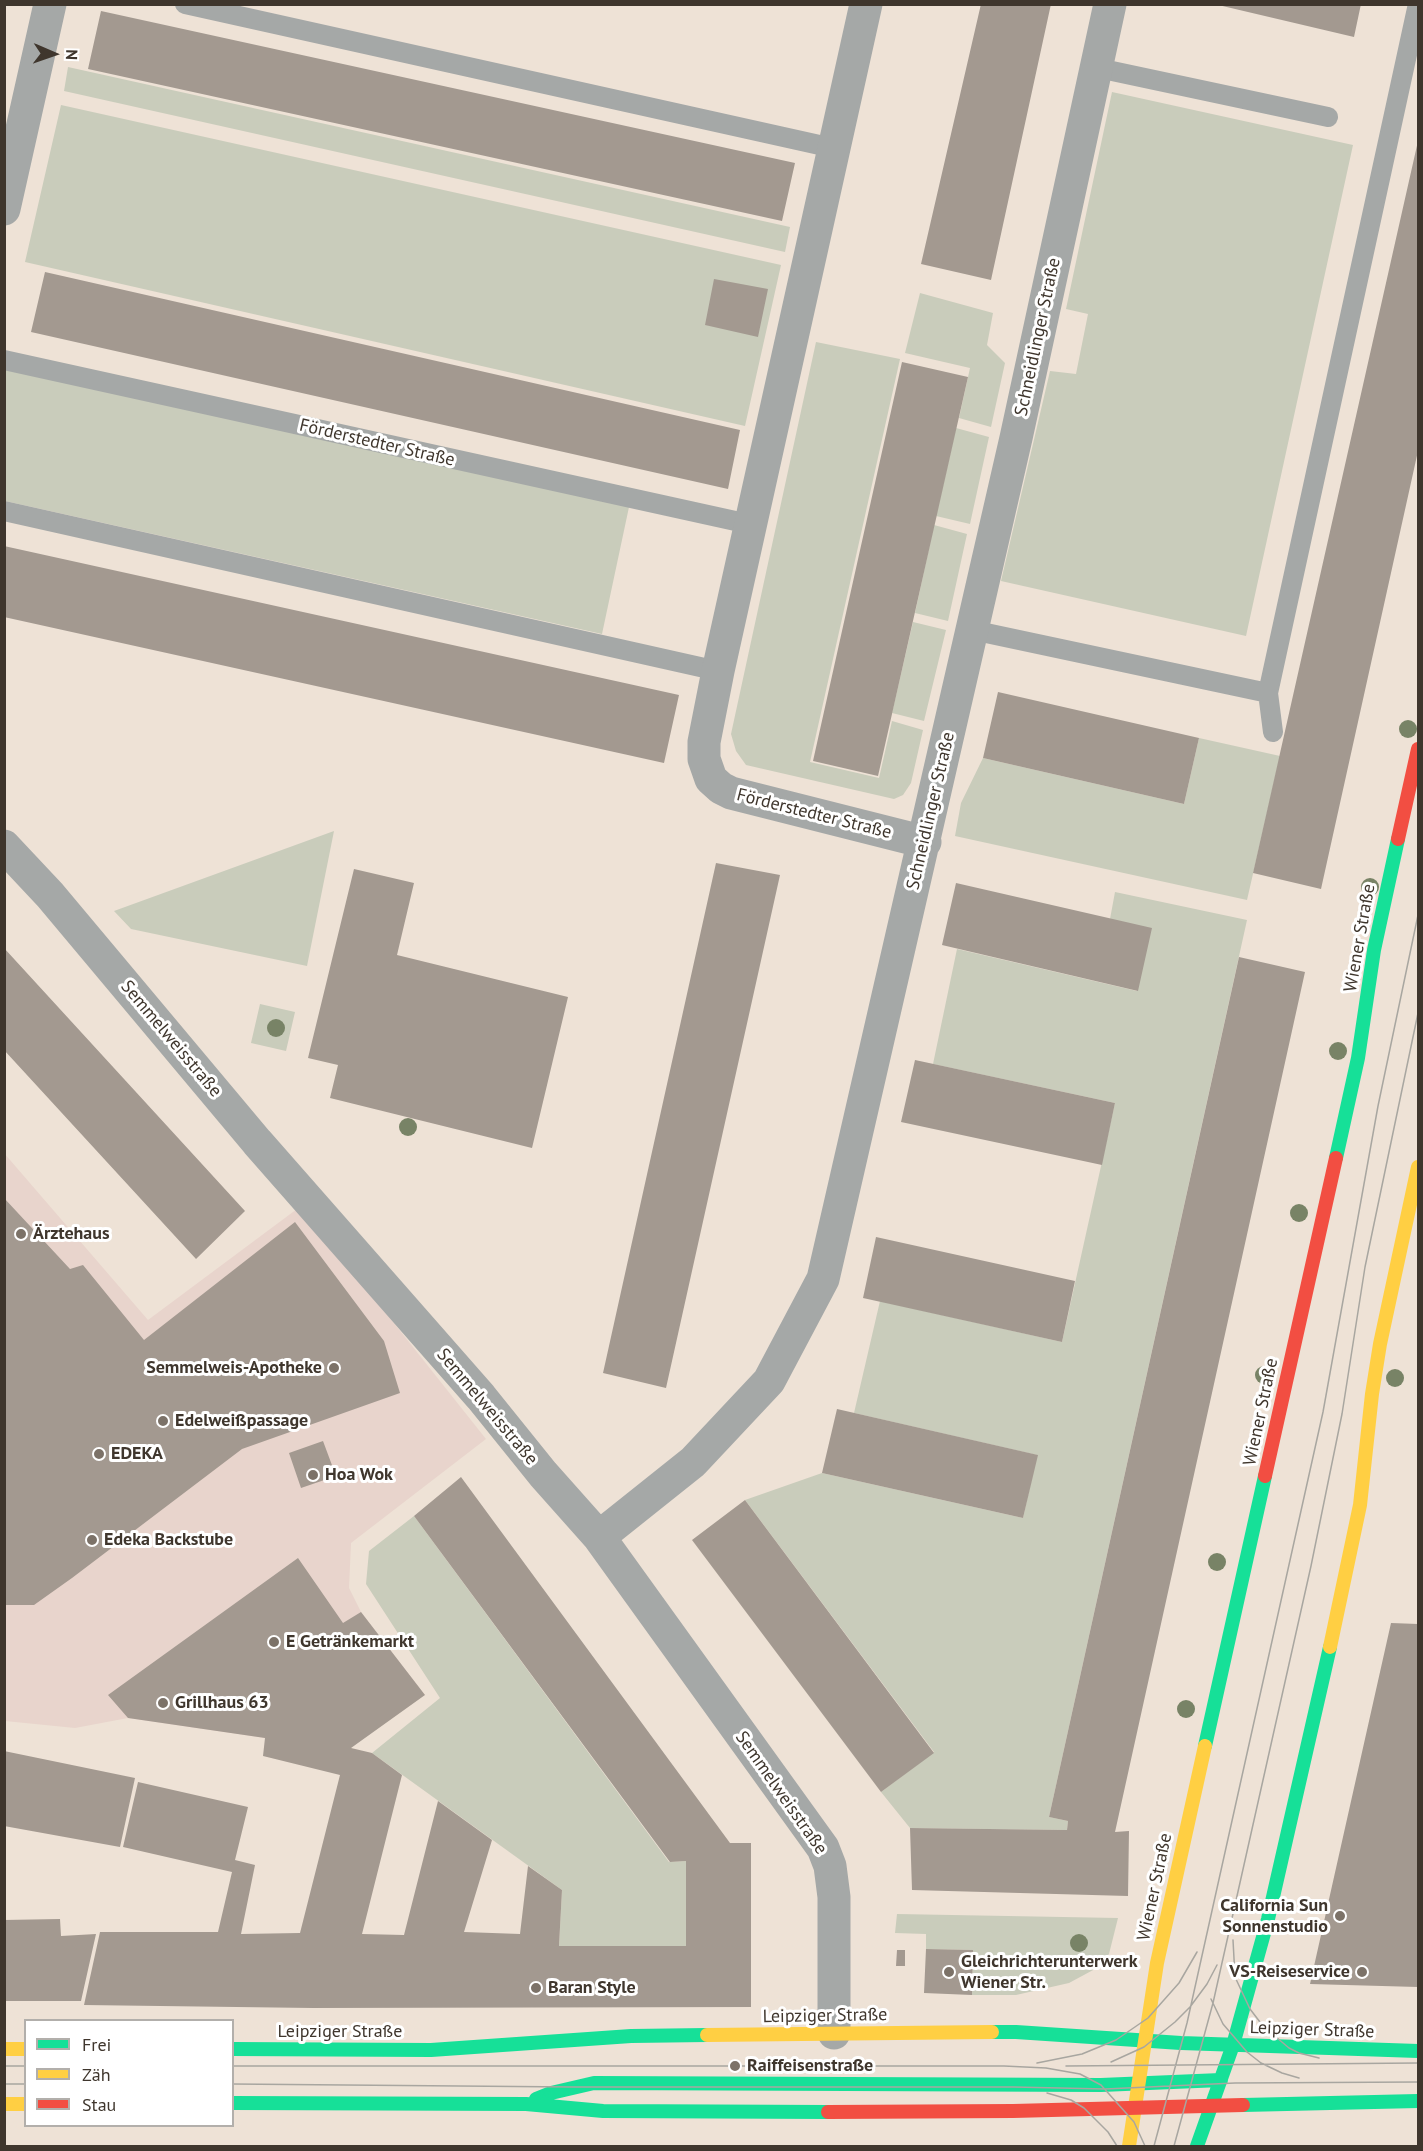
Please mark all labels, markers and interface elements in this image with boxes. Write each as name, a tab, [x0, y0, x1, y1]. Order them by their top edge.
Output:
north arrow	[24, 24, 84, 84]
text: N	[62, 49, 82, 60]
street label: Schneidlinger Straße	[1011, 256, 1065, 418]
street label: Förderstedter Straße	[297, 415, 457, 471]
street label: Schneidlinger Straße	[902, 730, 960, 892]
street label: Förderstedter Straße	[734, 784, 894, 844]
street label: Wiener Straße	[1340, 882, 1380, 994]
street label: Semmelweisstraße	[116, 976, 226, 1102]
place label: Ärztehaus	[33, 1223, 110, 1245]
marker: Ärztehaus	[14, 1227, 28, 1241]
street label: Semmelweisstraße	[432, 1344, 542, 1470]
street label: Wiener Straße	[1239, 1356, 1283, 1468]
place label: Semmelweis-Apotheke	[146, 1357, 322, 1379]
marker: Semmelweis-Apotheke	[327, 1361, 341, 1375]
place label: Edelweißpassage	[175, 1410, 308, 1432]
marker: Edelweißpassage	[156, 1414, 170, 1428]
place label: EDEKA	[111, 1443, 163, 1465]
marker: EDEKA	[92, 1447, 106, 1461]
place label: Hoa Wok	[325, 1464, 393, 1486]
marker: Hoa Wok	[306, 1468, 320, 1482]
place label: Edeka Backstube	[104, 1529, 233, 1551]
marker: Edeka Backstube	[85, 1533, 99, 1547]
place label: E Getränkemarkt	[286, 1631, 414, 1653]
marker: E Getränkemarkt	[267, 1635, 281, 1649]
place label: Grillhaus 63	[175, 1692, 269, 1714]
marker: Grillhaus 63	[156, 1696, 170, 1710]
street label: Semmelweisstraße	[730, 1727, 832, 1859]
street label: Wiener Straße	[1133, 1831, 1177, 1943]
place label: California Sun Sonnenstudio	[1220, 1895, 1328, 1938]
marker: California Sun Sonnenstudio	[1333, 1909, 1347, 1923]
place label: Gleichrichterunterwerk Wiener Str.	[961, 1951, 1138, 1994]
place label: VS-Reiseservice	[1229, 1961, 1350, 1983]
marker: Gleichrichterunterwerk Wiener Str.	[942, 1965, 956, 1979]
marker: VS-Reiseservice	[1355, 1965, 1369, 1979]
place label: Baran Style	[548, 1977, 636, 1999]
marker: Baran Style	[529, 1981, 543, 1995]
street label: Leipziger Straße	[762, 2004, 888, 2028]
street label: Leipziger Straße	[1249, 2017, 1375, 2043]
legend	[24, 2019, 234, 2127]
street label: Leipziger Straße	[278, 2021, 402, 2043]
text: Frei	[82, 2033, 111, 2056]
place label: Raiffeisenstraße	[747, 2055, 873, 2077]
marker: Raiffeisenstraße	[728, 2059, 742, 2073]
text: Zäh	[82, 2063, 111, 2086]
text: Stau	[82, 2093, 116, 2116]

